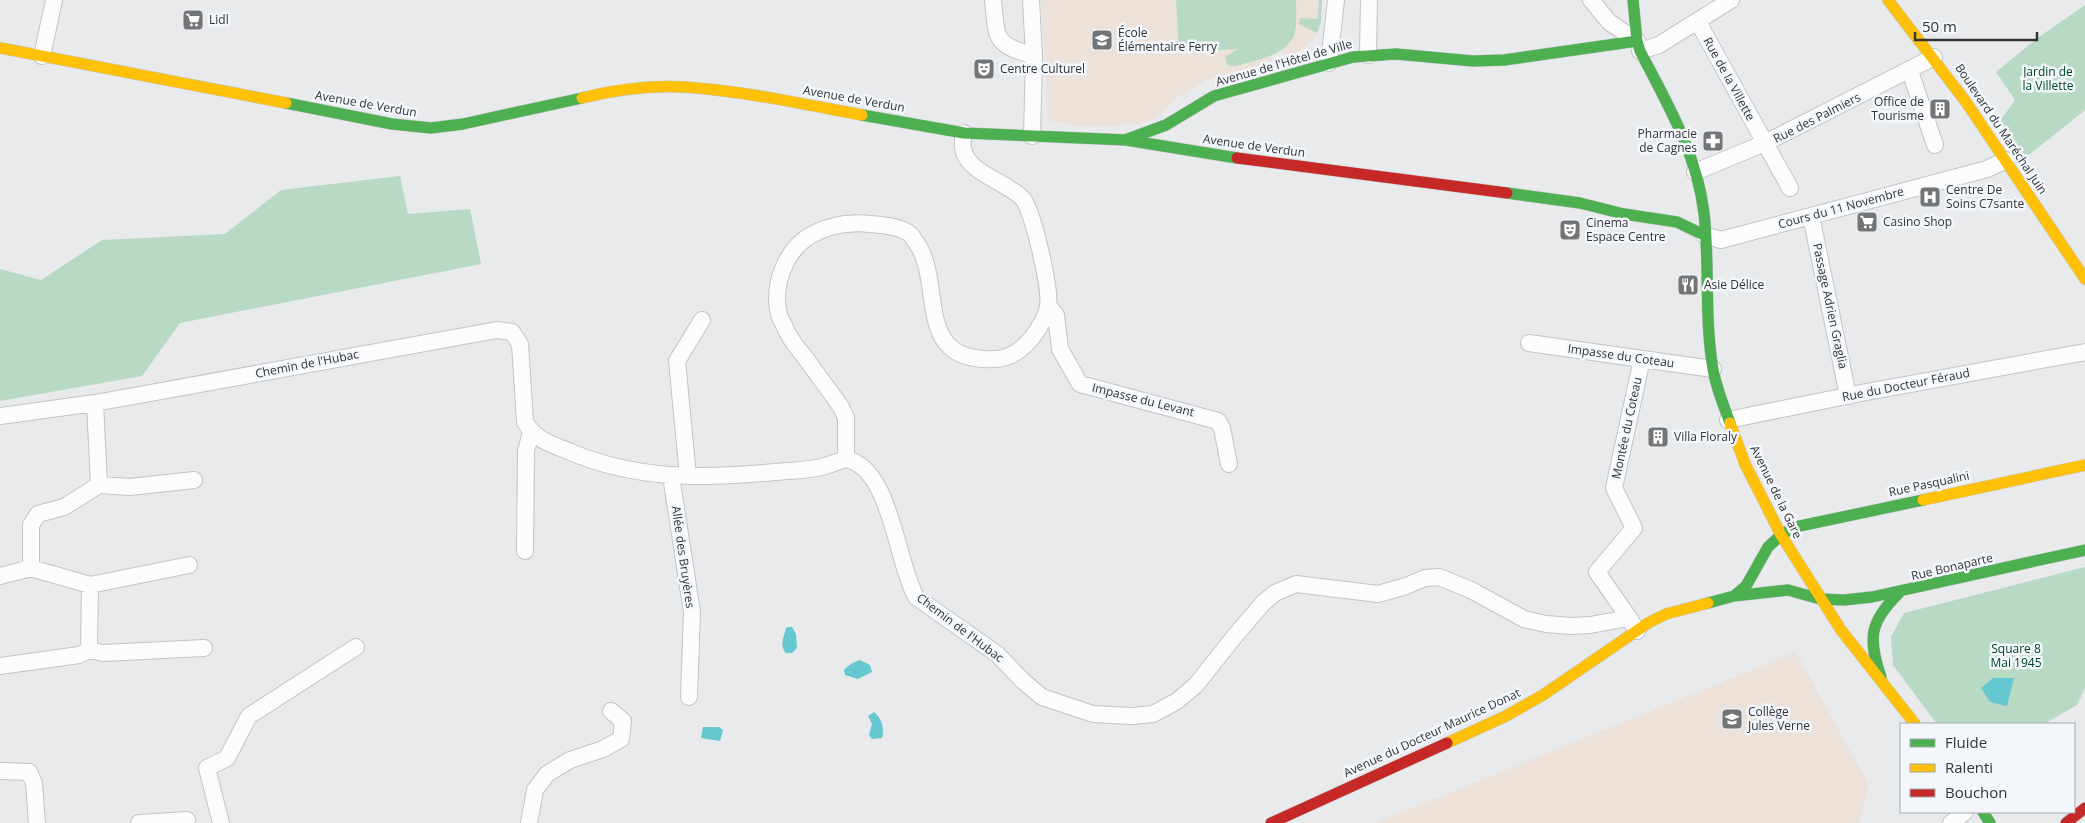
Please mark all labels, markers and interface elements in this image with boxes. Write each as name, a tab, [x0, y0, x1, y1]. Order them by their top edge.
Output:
supermarket icon: Lidl	[181, 8, 205, 32]
scale bar	[1915, 10, 2038, 42]
place label: Lidl	[209, 11, 229, 28]
text: 50 m	[1922, 16, 1957, 36]
place label: École Élémentaire Ferry	[1118, 24, 1218, 55]
school or university icon: École Élémentaire Ferry	[1090, 28, 1114, 52]
street label: Rue de la Villette	[1699, 34, 1760, 124]
street label: Avenue de l'Hôtel de Ville	[1214, 35, 1354, 90]
theatre icon: Centre Culturel	[972, 57, 996, 81]
place label: Centre Culturel	[1000, 60, 1085, 77]
street label: Boulevard du Maréchal Juin	[1951, 60, 2052, 197]
park label: Jardin de la Villette	[2022, 63, 2074, 94]
street label: Avenue de Verdun	[802, 81, 906, 116]
street label: Avenue de Verdun	[314, 86, 418, 121]
street label: Rue des Palmiers	[1770, 88, 1864, 147]
place label: Office de Tourisme	[1871, 93, 1924, 124]
building icon: Office de Tourisme	[1928, 97, 1952, 121]
place label: Pharmacie de Cagnes	[1638, 125, 1697, 156]
pharmacy icon: Pharmacie de Cagnes	[1701, 129, 1725, 153]
street label: Avenue de Verdun	[1202, 130, 1306, 161]
place label: Centre De Soins C7sante	[1946, 181, 2024, 212]
street label: Cours du 11 Novembre	[1776, 182, 1906, 233]
hospital icon: Centre De Soins C7sante	[1918, 185, 1942, 209]
supermarket icon: Casino Shop	[1855, 210, 1879, 234]
place label: Casino Shop	[1883, 213, 1952, 230]
place label: Cinema Espace Centre	[1586, 214, 1666, 245]
theatre icon: Cinema Espace Centre	[1558, 218, 1582, 242]
street label: Passage Adrien Graglia	[1809, 242, 1852, 370]
restaurant icon: Asie Délice	[1676, 273, 1700, 297]
place label: Asie Délice	[1704, 276, 1764, 293]
street label: Impasse du Coteau	[1567, 340, 1675, 371]
street label: Chemin de l'Hubac	[254, 345, 360, 382]
street label: Rue du Docteur Féraud	[1841, 364, 1971, 405]
street label: Montée du Coteau	[1607, 375, 1646, 480]
street label: Impasse du Levant	[1090, 379, 1196, 420]
building icon: Villa Floraly	[1646, 425, 1670, 449]
place label: Villa Floraly	[1674, 428, 1738, 445]
street label: Avenue de la Gare	[1746, 442, 1807, 542]
street label: Rue Pasqualini	[1887, 467, 1971, 500]
street label: Allée des Bruyères	[668, 505, 699, 610]
street label: Rue Bonaparte	[1909, 549, 1995, 584]
street label: Chemin de l'Hubac	[913, 589, 1008, 666]
park label: Square 8 Mai 1945	[1990, 640, 2042, 671]
street label: Avenue du Docteur Maurice Donat	[1341, 684, 1523, 781]
place label: Collège Jules Verne	[1747, 703, 1810, 734]
school or university icon: Collège Jules Verne	[1720, 707, 1744, 731]
legend	[1900, 723, 2075, 813]
text: Fluide	[1945, 732, 1987, 752]
text: Ralenti	[1945, 757, 1993, 777]
text: Bouchon	[1945, 782, 2008, 802]

